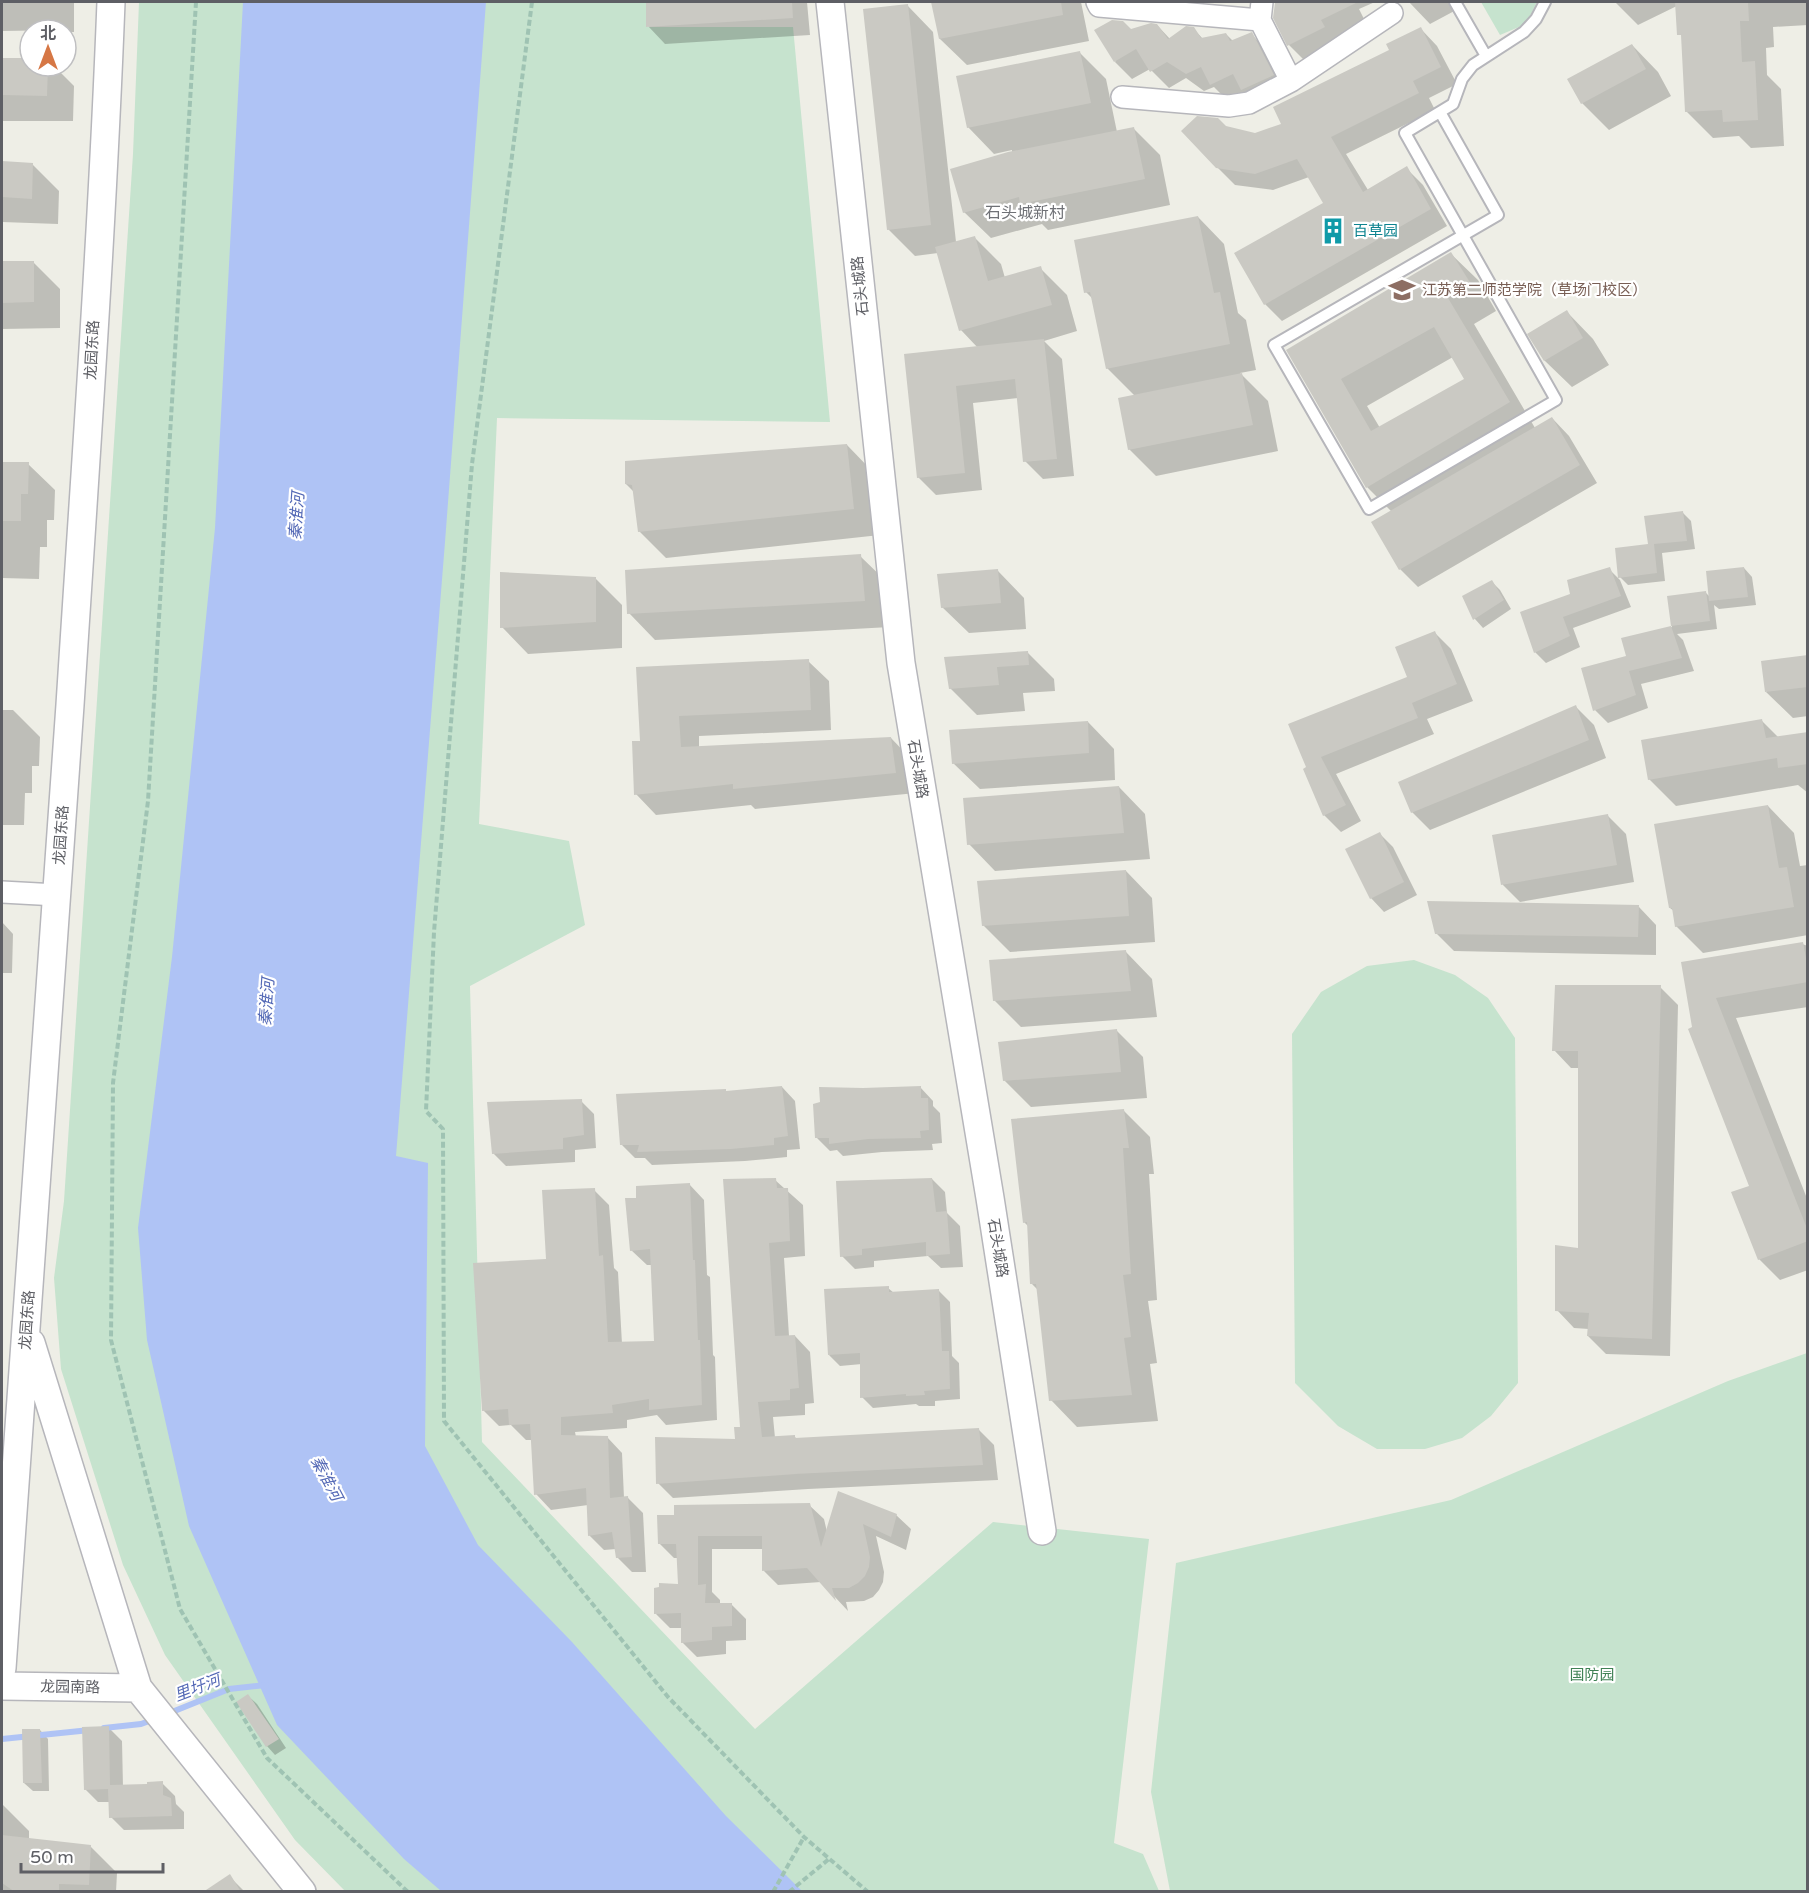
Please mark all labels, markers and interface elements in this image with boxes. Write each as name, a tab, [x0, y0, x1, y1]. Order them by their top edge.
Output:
north arrow	[18, 18, 78, 78]
text: 北	[40, 24, 56, 44]
district label: 石头城新村	[985, 203, 1065, 223]
building icon: 百草园	[1318, 216, 1348, 246]
place label: 百草园	[1353, 222, 1398, 240]
street label: 石头城路	[848, 255, 872, 317]
school or university icon: 江苏第二师范学院（草场门校区）	[1387, 275, 1417, 305]
place label: 江苏第二师范学院（草场门校区）	[1422, 281, 1647, 299]
street label: 龙园东路	[81, 320, 103, 380]
water label: 秦淮河	[285, 488, 309, 541]
street label: 石头城路	[904, 738, 932, 800]
street label: 龙园东路	[50, 804, 72, 866]
water label: 秦淮河	[255, 974, 279, 1027]
street label: 石头城路	[984, 1217, 1012, 1279]
street label: 龙园东路	[16, 1289, 38, 1351]
water label: 秦淮河	[306, 1453, 348, 1507]
park label: 国防园	[1569, 1666, 1615, 1684]
water label: 里圩河	[171, 1669, 226, 1706]
street label: 龙园南路	[40, 1677, 100, 1697]
scale bar	[21, 1836, 164, 1874]
text: 50 m	[30, 1846, 74, 1868]

